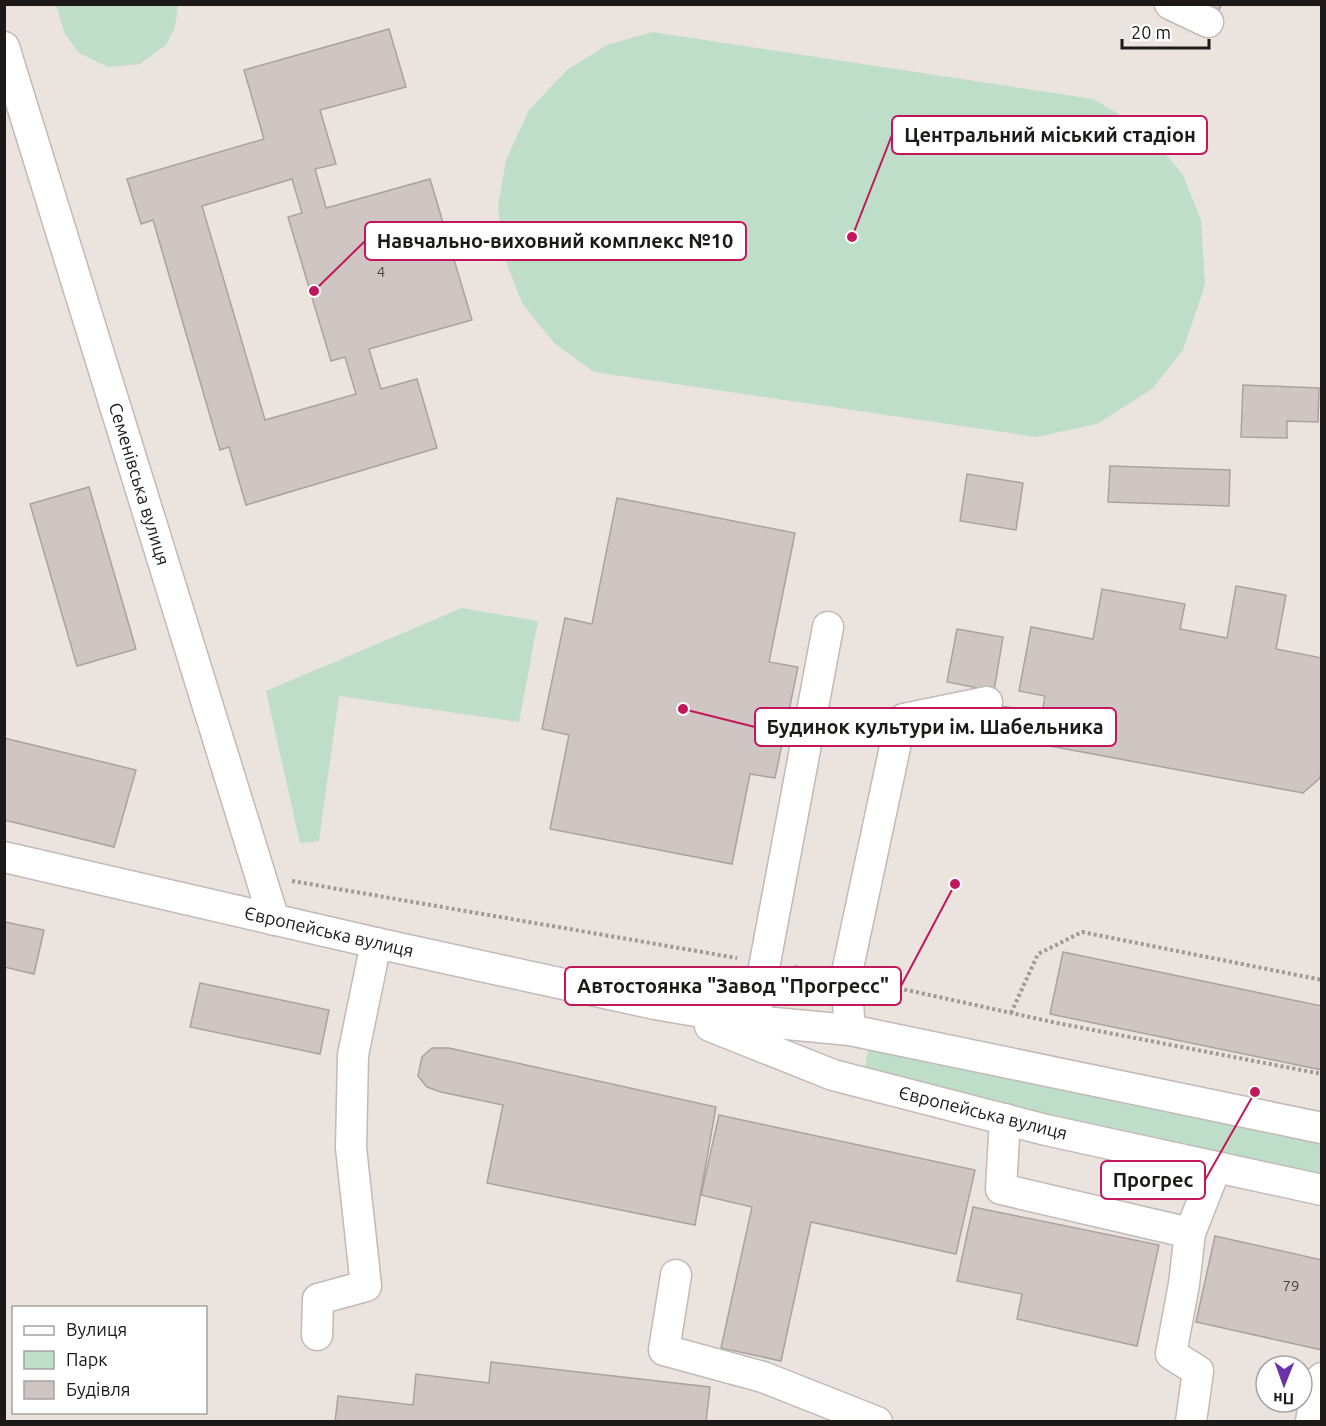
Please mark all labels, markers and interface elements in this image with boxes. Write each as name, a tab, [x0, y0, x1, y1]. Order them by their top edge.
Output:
scale bar	[1122, 12, 1209, 50]
text: 20 m	[1131, 22, 1171, 42]
callout: Центральний міський стадіон	[892, 116, 1207, 154]
text: Центральний міський стадіон	[904, 123, 1196, 146]
callout: Навчально-виховний комплекс №10	[365, 222, 746, 260]
text: Навчально-виховний комплекс №10	[377, 229, 733, 252]
house number: 4	[377, 263, 385, 280]
street label: Семенівська вулиця	[106, 400, 174, 567]
callout: Будинок культури ім. Шабельника	[755, 708, 1116, 746]
text: Будинок культури ім. Шабельника	[766, 715, 1104, 738]
street label: Європейська вулиця	[243, 902, 416, 960]
callout: Автостоянка "Завод "Прогресс"	[565, 967, 901, 1005]
text: Автостоянка "Завод "Прогресс"	[577, 974, 889, 997]
street label: Європейська вулиця	[897, 1081, 1070, 1143]
callout: Прогрес	[1101, 1161, 1205, 1199]
text: Прогрес	[1113, 1168, 1193, 1191]
house number: 79	[1283, 1277, 1299, 1294]
legend	[12, 1306, 207, 1414]
text: Вулиця	[66, 1319, 127, 1339]
text: Парк	[66, 1349, 107, 1369]
north arrow	[1254, 1354, 1314, 1414]
text: Будівля	[66, 1379, 131, 1399]
text: Пн	[1273, 1390, 1294, 1408]

